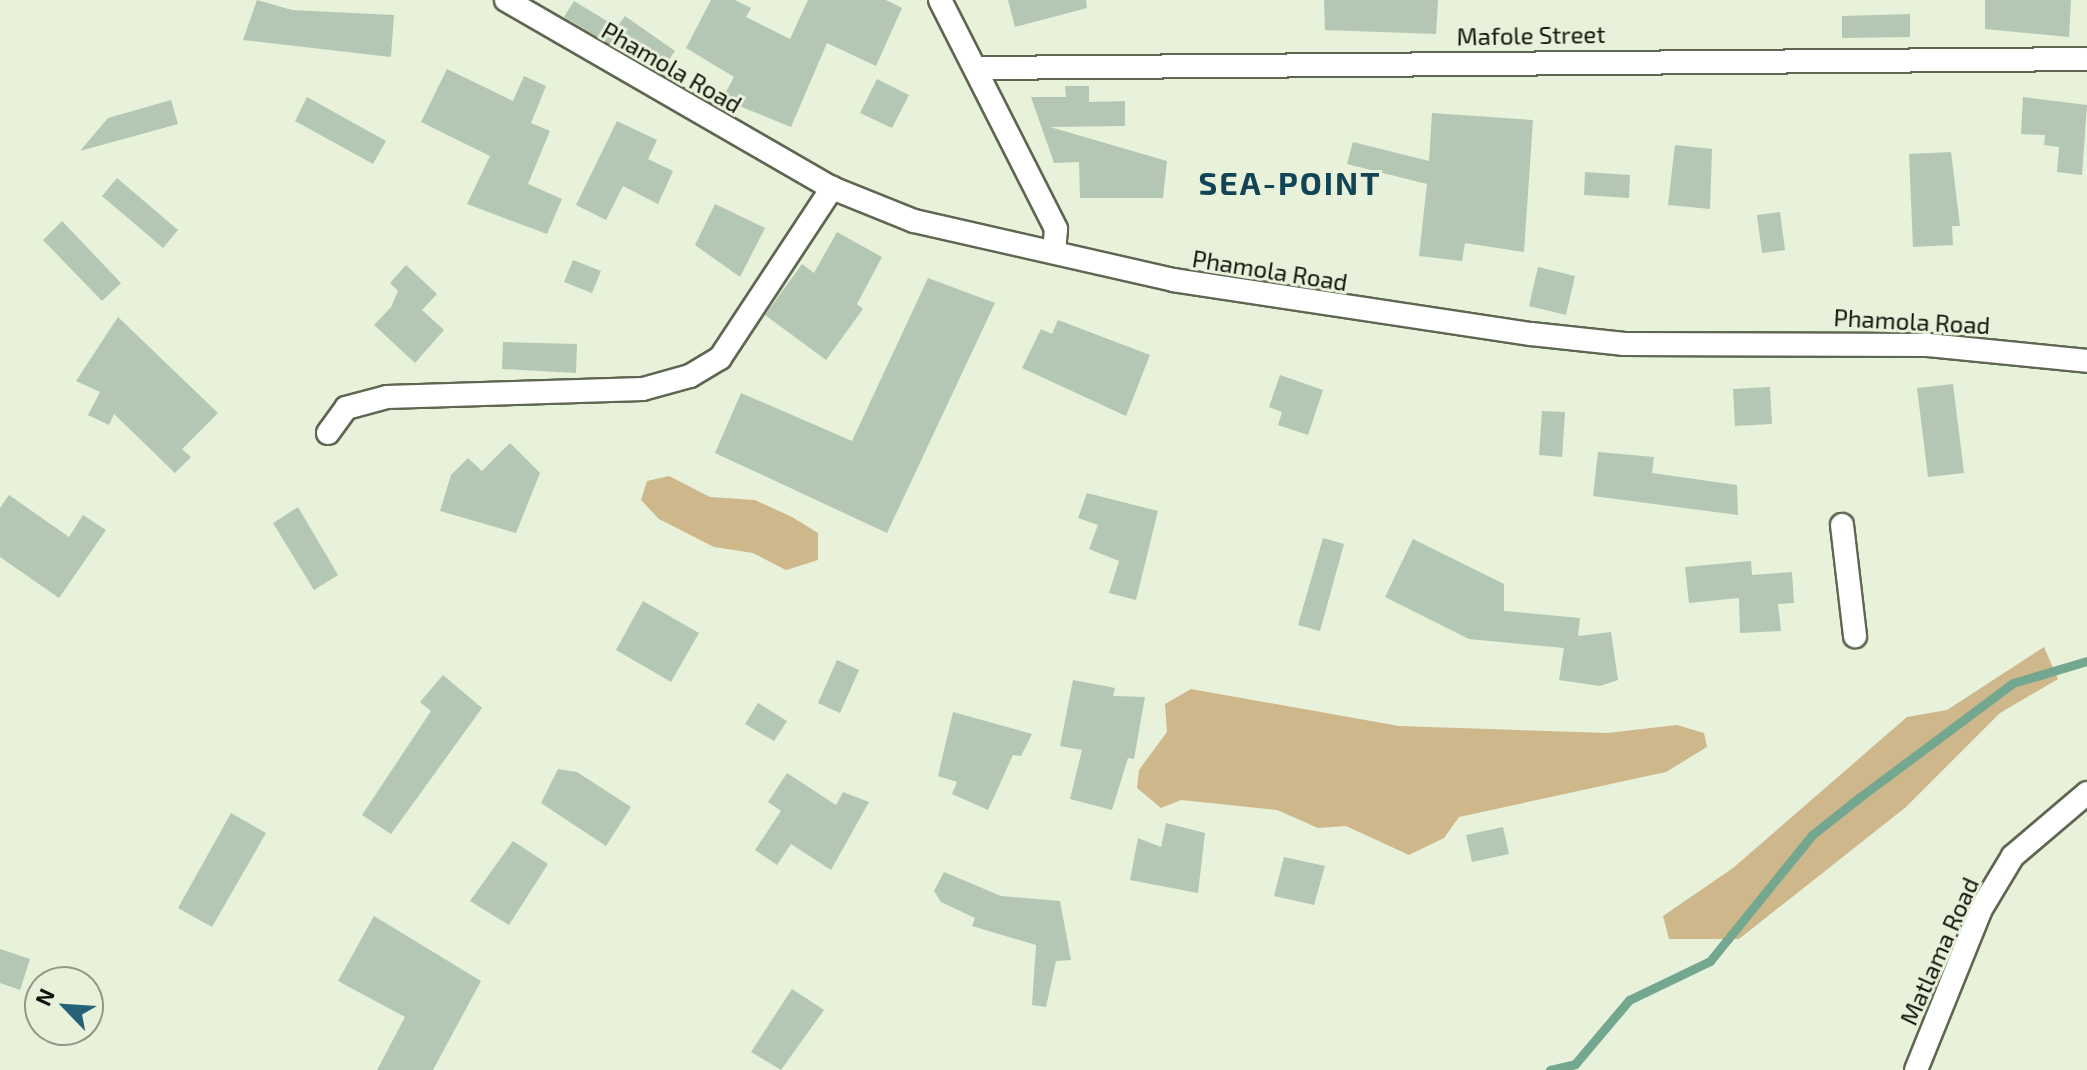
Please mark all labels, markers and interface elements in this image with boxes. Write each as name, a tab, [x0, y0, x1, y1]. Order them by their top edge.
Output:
street label: Phamola Road	[597, 15, 747, 119]
street label: Mafole Street	[1456, 19, 1606, 51]
district label: SEA-POINT	[1199, 163, 1381, 201]
street label: Phamola Road	[1190, 244, 1350, 296]
street label: Phamola Road	[1833, 303, 1991, 339]
street label: Matlama Road	[1894, 873, 1984, 1029]
north arrow	[24, 966, 104, 1046]
text: N	[29, 984, 59, 1009]

